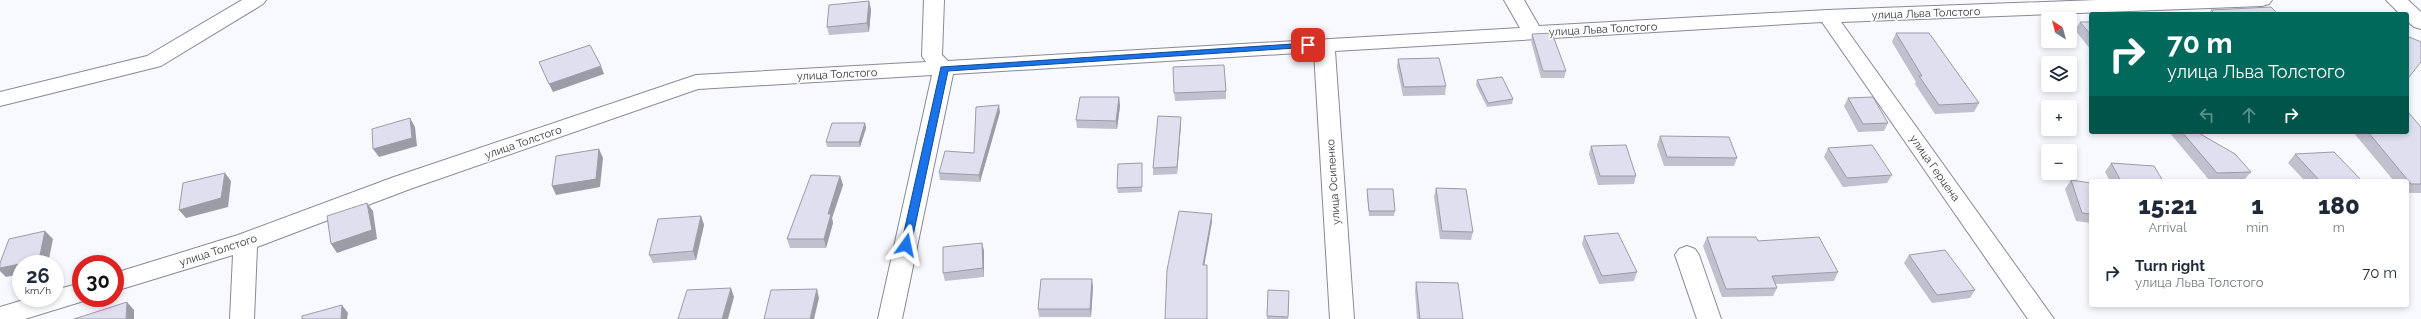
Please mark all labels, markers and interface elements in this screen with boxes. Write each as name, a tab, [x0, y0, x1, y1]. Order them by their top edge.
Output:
street label: улица Льва Толстого	[1871, 5, 1981, 22]
north arrow	[2041, 12, 2077, 48]
map controls	[2041, 12, 2077, 180]
street label: улица Льва Толстого	[1548, 20, 1658, 39]
text: 70 m	[2167, 27, 2233, 60]
pin	[1291, 28, 1325, 62]
icon: right	[2101, 28, 2153, 80]
icon: arrive	[1297, 34, 1319, 56]
button: layers	[2041, 56, 2077, 92]
text: улица Льва Толстого	[2167, 61, 2345, 82]
street label: улица Толстого	[796, 66, 878, 83]
button: +	[2041, 100, 2077, 136]
icon: left	[2196, 104, 2218, 126]
icon: ahead	[2238, 104, 2260, 126]
icon: right	[2280, 104, 2302, 126]
street label: улица Толстого	[483, 123, 564, 162]
street label: улица Герцена	[1907, 133, 1962, 204]
street label: улица Осипенко	[1324, 138, 1343, 225]
button: −	[2041, 144, 2077, 180]
text: 15:21	[2138, 191, 2197, 220]
text: 1	[2251, 191, 2264, 220]
text: 180	[2318, 191, 2360, 220]
text: Arrival	[2149, 220, 2187, 235]
text: min	[2246, 220, 2269, 235]
text: m	[2333, 220, 2345, 235]
position arrow	[885, 224, 927, 266]
street label: улица Толстого	[178, 232, 259, 269]
speed limit sign: 30	[72, 255, 124, 307]
text: Turn right	[2135, 257, 2205, 275]
icon: right	[2101, 262, 2123, 284]
text: 26	[26, 264, 50, 288]
text: 70 m	[2362, 264, 2397, 282]
text: улица Льва Толстого	[2135, 275, 2264, 290]
text: km/h	[25, 285, 51, 296]

